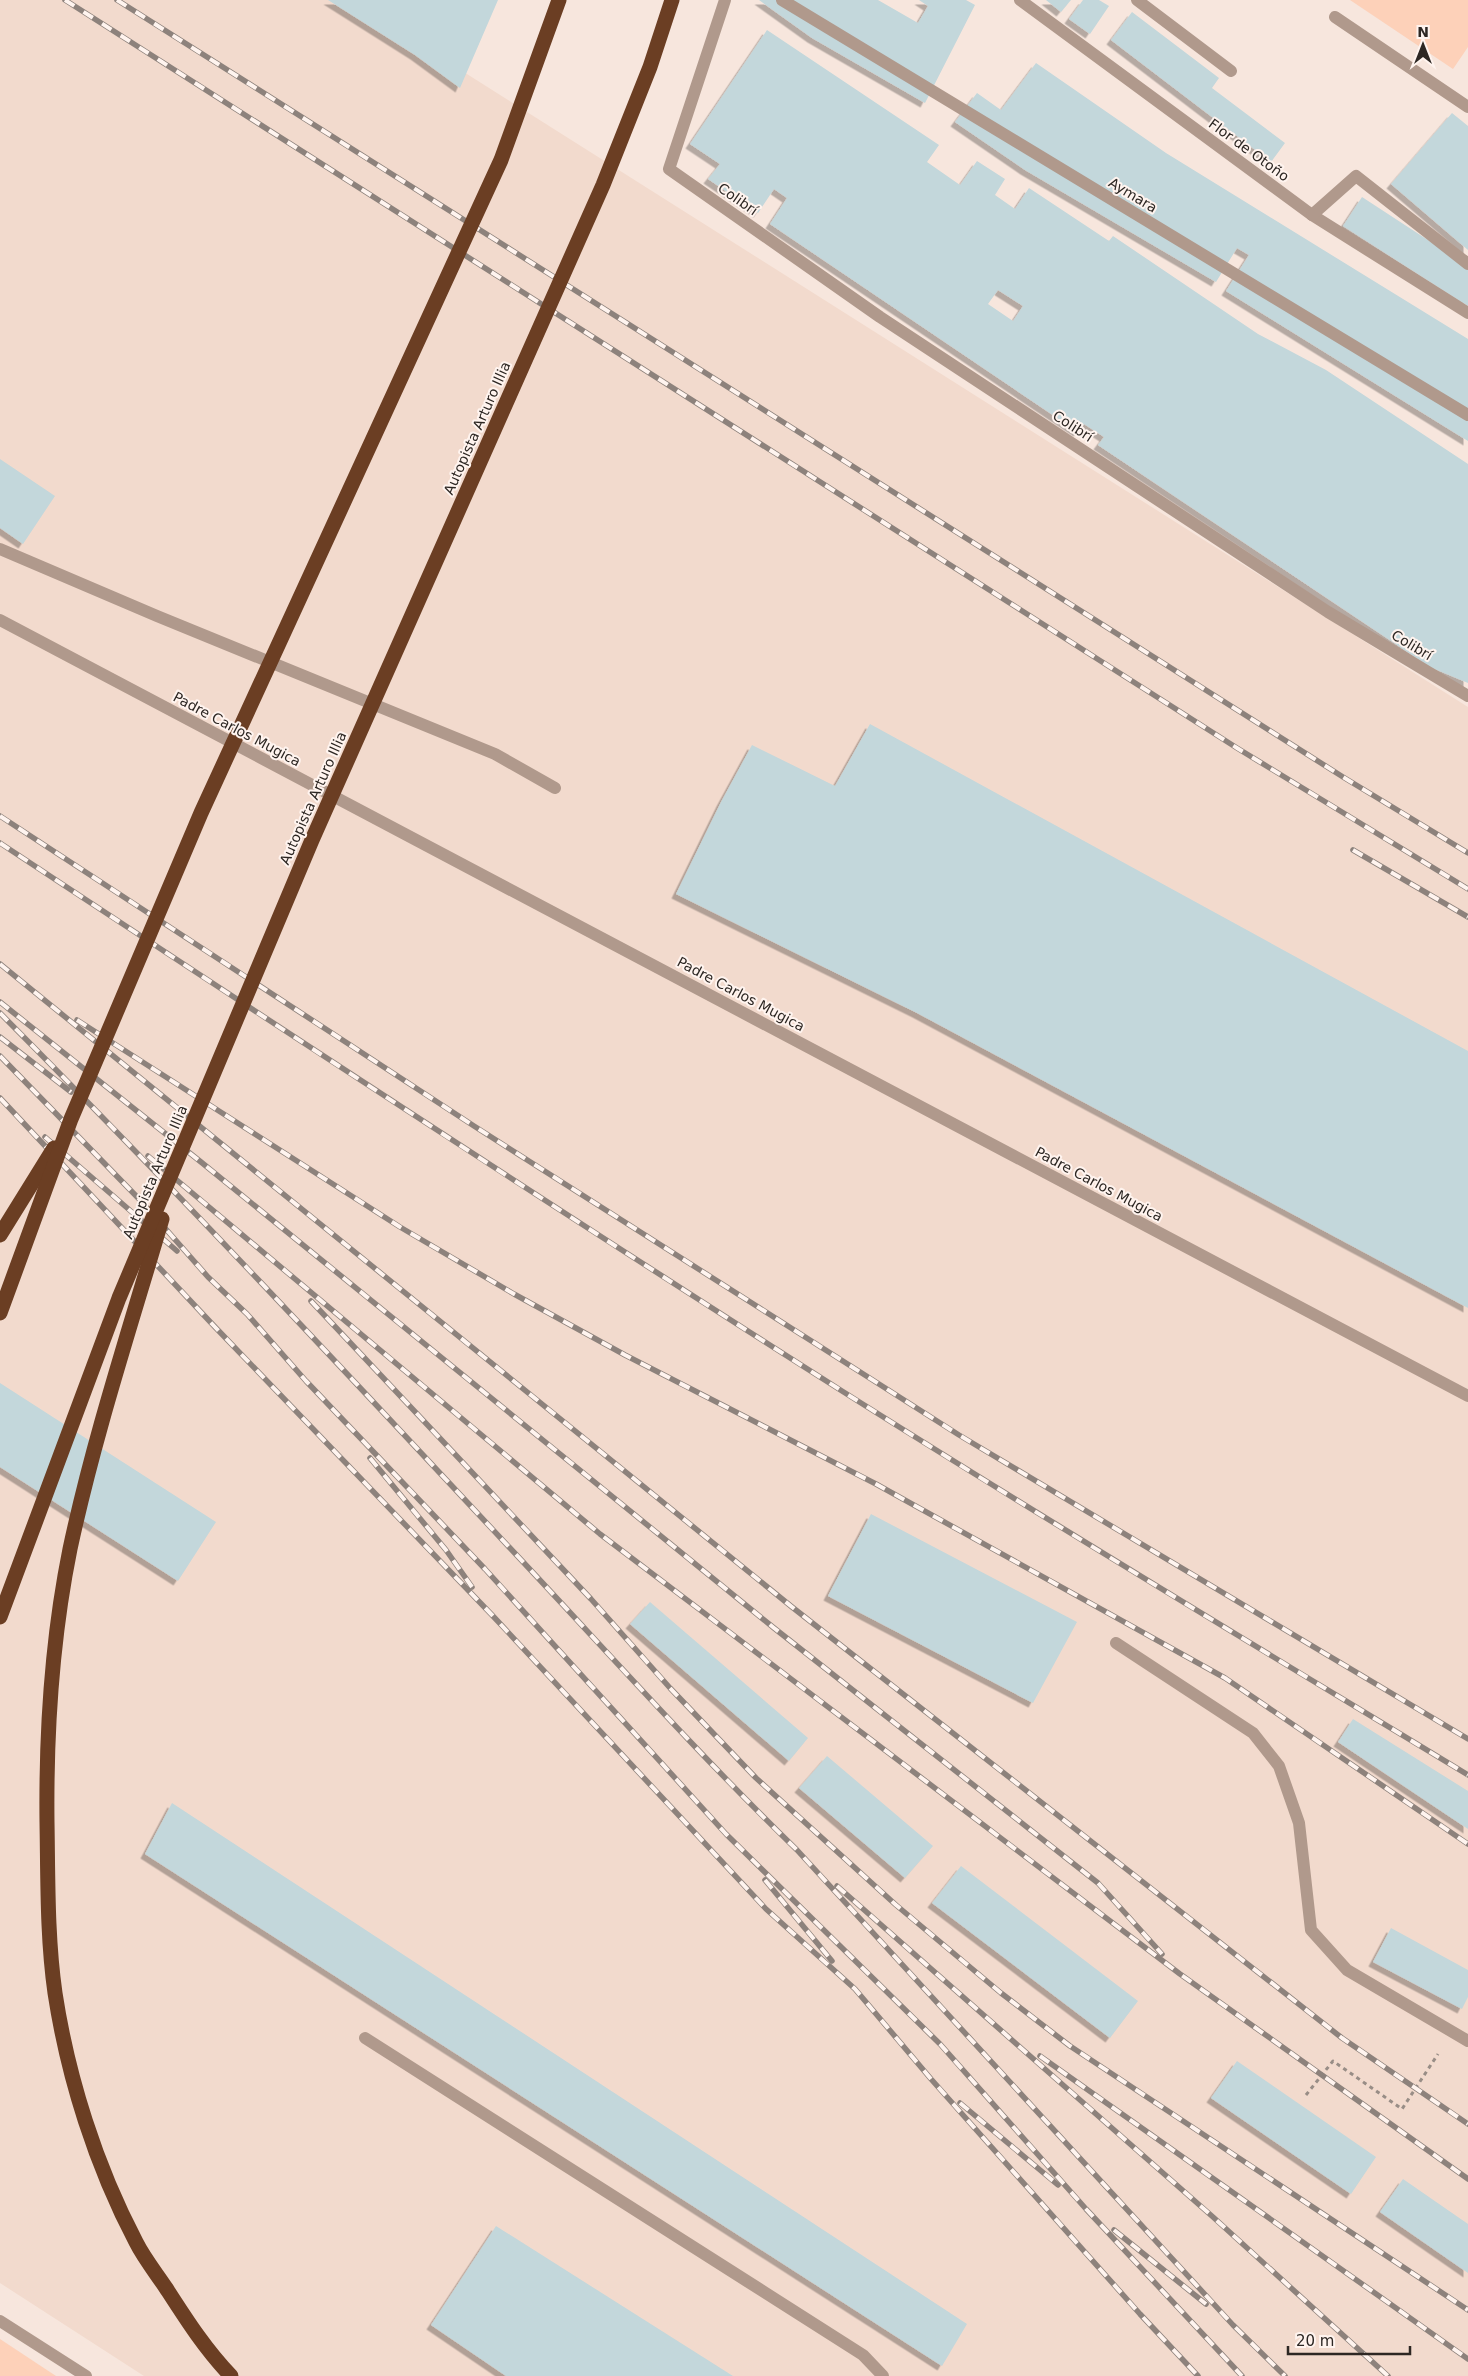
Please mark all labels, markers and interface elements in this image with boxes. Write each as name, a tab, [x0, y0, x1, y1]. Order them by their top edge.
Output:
north arrow	[1398, 20, 1448, 70]
text: N	[1417, 24, 1429, 40]
street label: Flor de Otoño	[1206, 116, 1292, 184]
street label: Aymara	[1106, 174, 1160, 216]
street label: Colibrí	[715, 180, 762, 219]
street label: Autopista Arturo Illia	[440, 359, 514, 497]
street label: Colibrí	[1050, 407, 1097, 445]
street label: Colibrí	[1389, 627, 1436, 664]
street label: Padre Carlos Mugica	[171, 689, 303, 769]
street label: Autopista Arturo Illia	[276, 729, 350, 867]
street label: Padre Carlos Mugica	[675, 954, 807, 1034]
street label: Autopista Arturo Illia	[120, 1103, 190, 1241]
street label: Padre Carlos Mugica	[1033, 1144, 1165, 1224]
scale bar	[1288, 2324, 1410, 2356]
text: 20 m	[1296, 2332, 1334, 2350]

